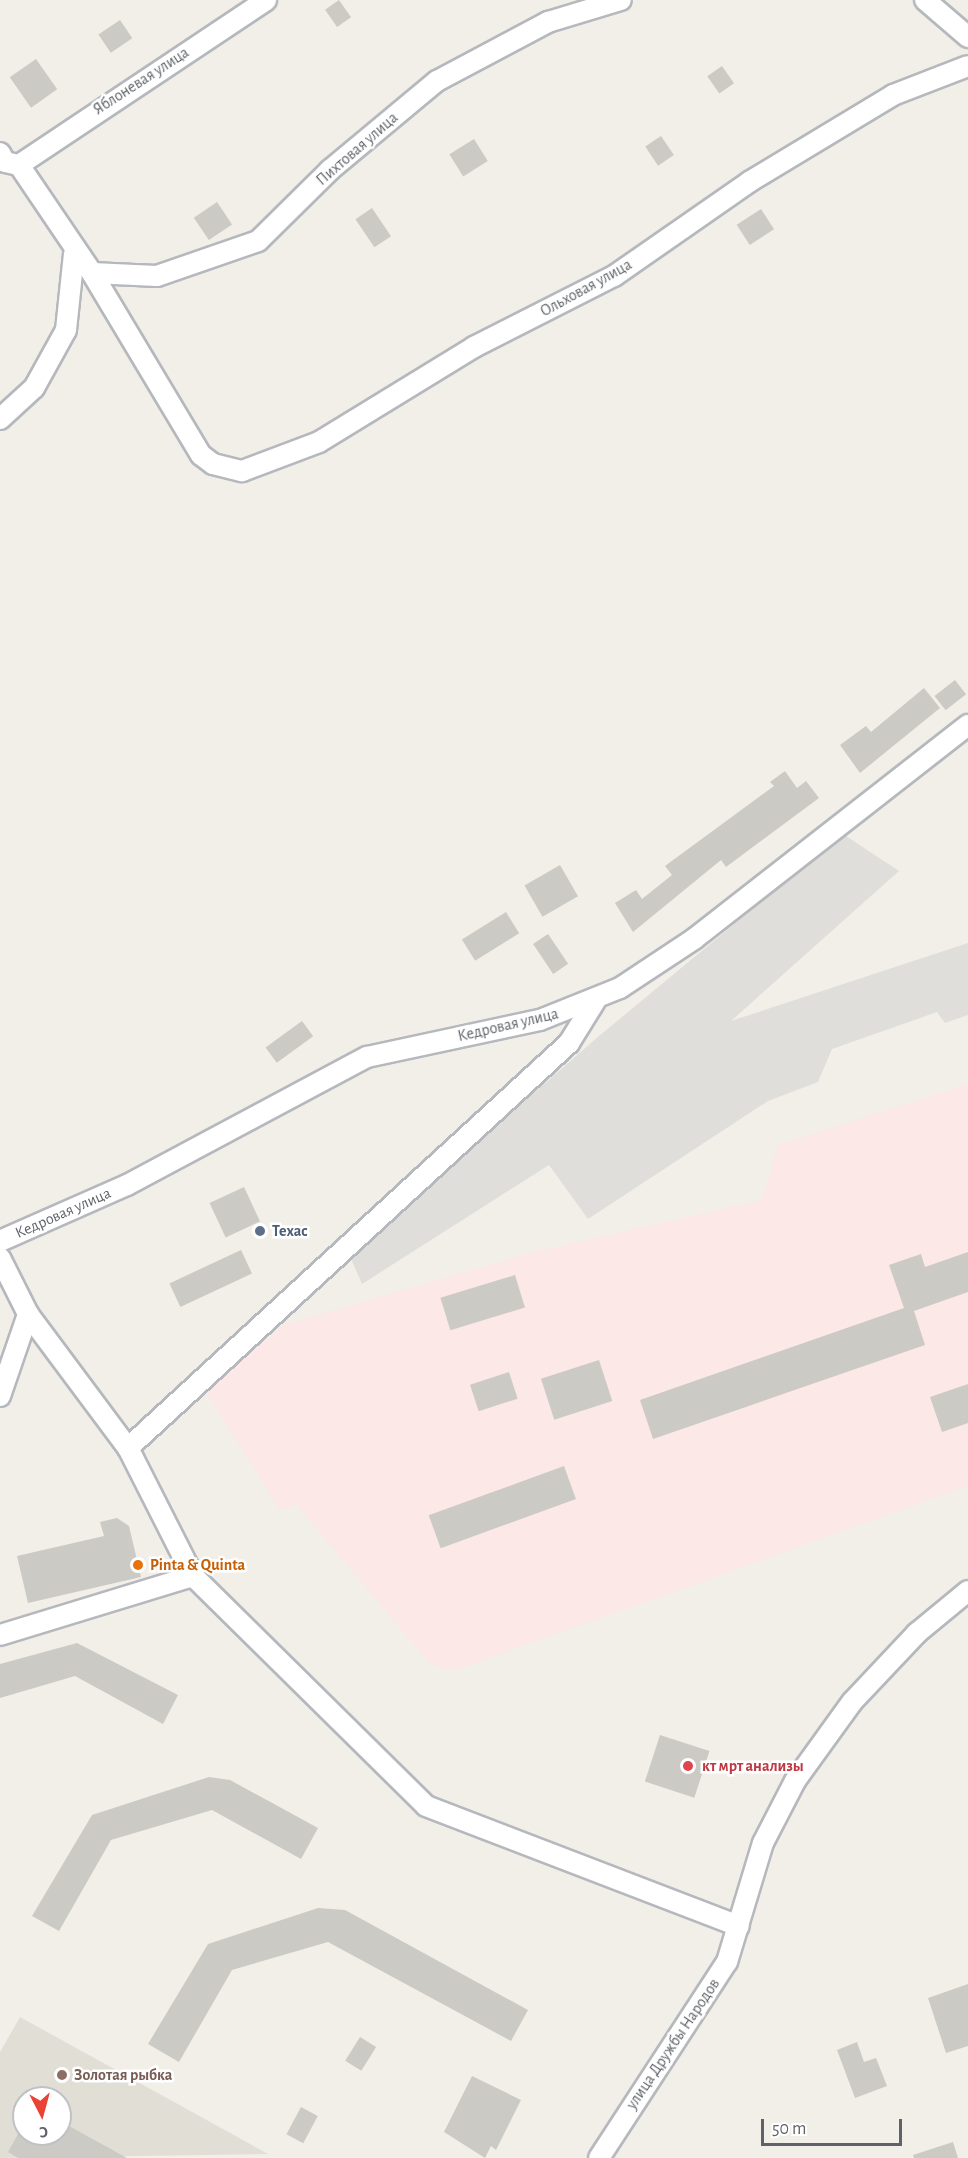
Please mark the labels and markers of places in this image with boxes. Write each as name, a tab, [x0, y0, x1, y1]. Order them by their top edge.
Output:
place label: Техас	[272, 1221, 308, 1241]
marker: Техас	[253, 1224, 267, 1238]
place label: Pinta & Quinta	[150, 1555, 245, 1575]
marker: Pinta & Quinta	[131, 1558, 145, 1572]
place label: кт мрт анализы	[702, 1756, 804, 1776]
marker: кт мрт анализы	[679, 1757, 697, 1775]
place label: Золотая рыбка	[74, 2065, 172, 2085]
marker: Золотая рыбка	[55, 2068, 69, 2082]

